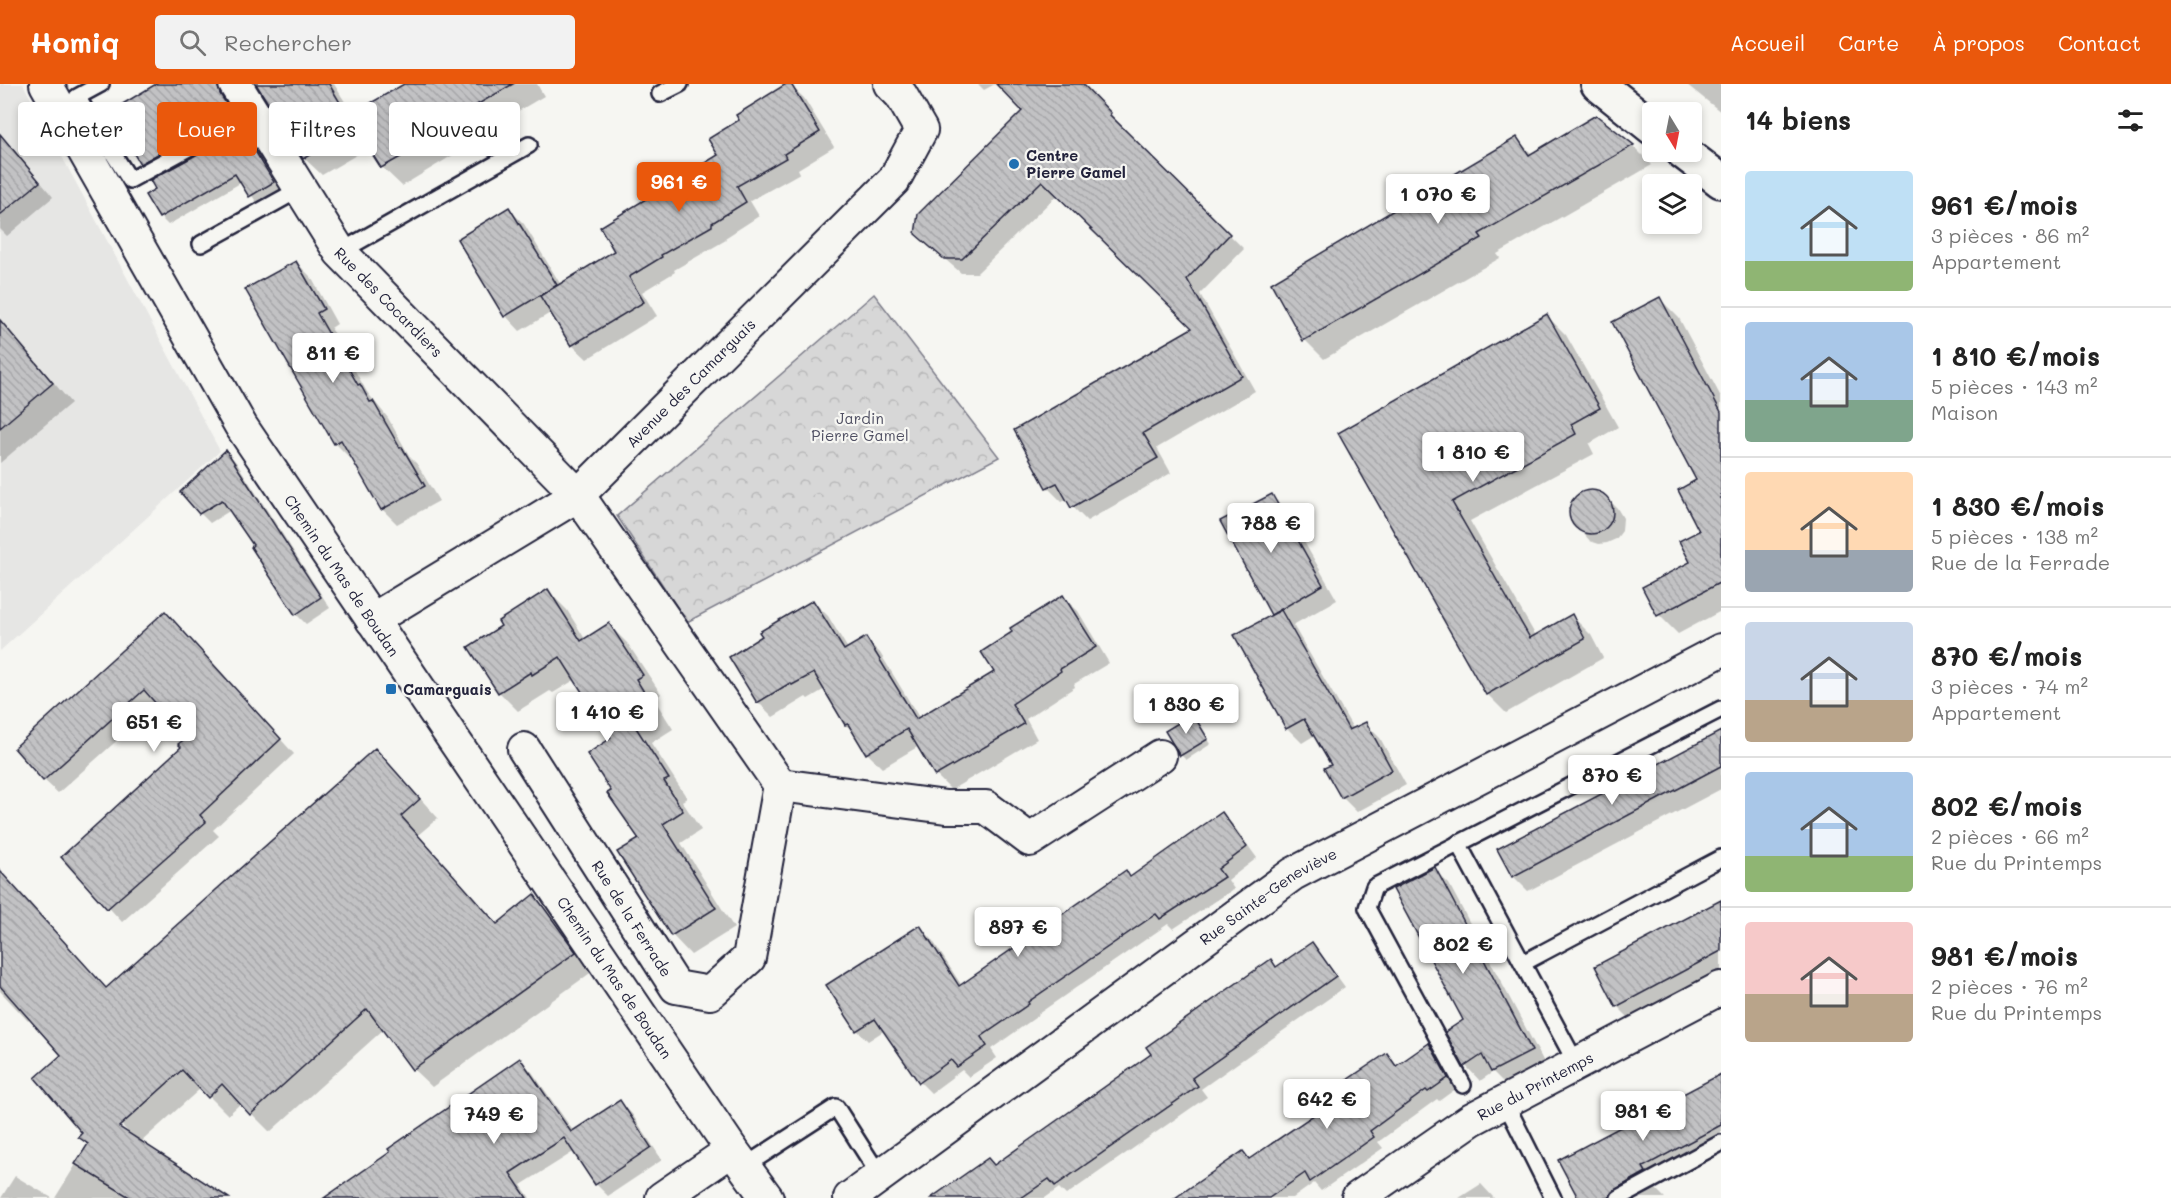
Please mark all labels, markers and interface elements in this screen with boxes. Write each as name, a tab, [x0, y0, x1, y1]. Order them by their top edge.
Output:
search box	[155, 15, 575, 69]
text: Homiq	[30, 24, 119, 60]
icon: search	[176, 26, 209, 59]
text: Rechercher	[224, 28, 352, 57]
text: Accueil	[1730, 29, 1805, 56]
text: Carte	[1838, 29, 1899, 56]
text: À propos	[1932, 29, 2025, 56]
text: Contact	[2058, 29, 2141, 56]
chip: Acheter	[18, 102, 145, 156]
chip: Louer	[157, 102, 257, 156]
chip: Filtres	[269, 102, 377, 156]
chip: Nouveau	[389, 102, 520, 156]
north arrow	[1642, 102, 1702, 162]
map controls	[1642, 102, 1702, 234]
text: 14 biens	[1745, 103, 1851, 137]
icon: filters	[2114, 104, 2147, 137]
place label: Centre Pierre Gamel	[1026, 145, 1126, 182]
marker: Centre Pierre Gamel	[1007, 157, 1021, 171]
pin: 961 €	[637, 162, 721, 213]
text: 961 €	[651, 168, 707, 194]
pin: 1 070 €	[1383, 174, 1493, 225]
button: layers	[1642, 174, 1702, 234]
text: 1 070 €	[1400, 180, 1476, 206]
text: 961 €/mois	[1931, 188, 2078, 222]
icon: home	[1793, 195, 1865, 267]
text: 3 pièces · 86 m²	[1931, 222, 2089, 248]
street label: Rue des Cocardiers	[331, 243, 447, 361]
text: Appartement	[1931, 248, 2061, 274]
street label: Avenue des Camarguais	[622, 314, 760, 452]
pin: 811 €	[291, 333, 375, 384]
text: 811 €	[306, 339, 360, 365]
text: 1 810 €/mois	[1931, 339, 2100, 373]
icon: home	[1793, 346, 1865, 418]
text: 5 pièces · 143 m²	[1931, 373, 2098, 399]
text: Maison	[1931, 399, 1998, 425]
park label: Jardin Pierre Gamel	[811, 408, 909, 445]
pin: 1 810 €	[1418, 432, 1528, 483]
text: 1 810 €	[1436, 438, 1510, 464]
text: 1 830 €/mois	[1931, 489, 2104, 523]
street label: Chemin du Mas de Boudan	[280, 490, 404, 660]
icon: home	[1793, 496, 1865, 568]
pin: 788 €	[1229, 503, 1313, 554]
text: 788 €	[1241, 509, 1301, 535]
text: 5 pièces · 138 m²	[1931, 523, 2098, 549]
text: Rue de la Ferrade	[1931, 549, 2110, 575]
text: 870 €/mois	[1931, 639, 2082, 673]
icon: home	[1793, 646, 1865, 718]
text: 3 pièces · 74 m²	[1931, 673, 2088, 699]
place label: Camarguais	[403, 679, 492, 699]
marker: Camarguais	[384, 682, 398, 696]
pin: 1 830 €	[1131, 684, 1241, 735]
text: 1 830 €	[1148, 690, 1224, 716]
pin: 1 410 €	[552, 692, 662, 743]
text: 1 410 €	[570, 698, 644, 724]
text: Appartement	[1931, 699, 2061, 725]
pin: 651 €	[112, 702, 196, 753]
text: 651 €	[126, 708, 182, 734]
pin: 870 €	[1570, 755, 1654, 806]
text: 870 €	[1582, 761, 1642, 787]
text: 802 €/mois	[1931, 789, 2082, 823]
icon: home	[1793, 796, 1865, 868]
text: 2 pièces · 66 m²	[1931, 823, 2089, 849]
street label: Rue Sainte-Geneviève	[1195, 843, 1340, 949]
text: Rue du Printemps	[1931, 849, 2102, 875]
street label: Rue de la Ferrade	[588, 856, 677, 980]
street label: Chemin du Mas de Boudan	[553, 893, 677, 1062]
pin: 897 €	[976, 907, 1060, 958]
text: 897 €	[989, 913, 1047, 939]
pin: 802 €	[1421, 924, 1505, 975]
text: 802 €	[1433, 930, 1493, 956]
text: 981 €/mois	[1931, 939, 2078, 973]
icon: home	[1793, 946, 1865, 1018]
text: 2 pièces · 76 m²	[1931, 973, 2088, 999]
text: Rue du Printemps	[1931, 999, 2102, 1025]
street label: Rue du Printemps	[1474, 1047, 1597, 1125]
pin: 642 €	[1285, 1079, 1369, 1130]
text: 642 €	[1297, 1085, 1357, 1111]
pin: 981 €	[1601, 1091, 1685, 1142]
pin: 749 €	[452, 1094, 536, 1145]
text: 981 €	[1615, 1097, 1671, 1123]
text: 749 €	[464, 1100, 524, 1126]

